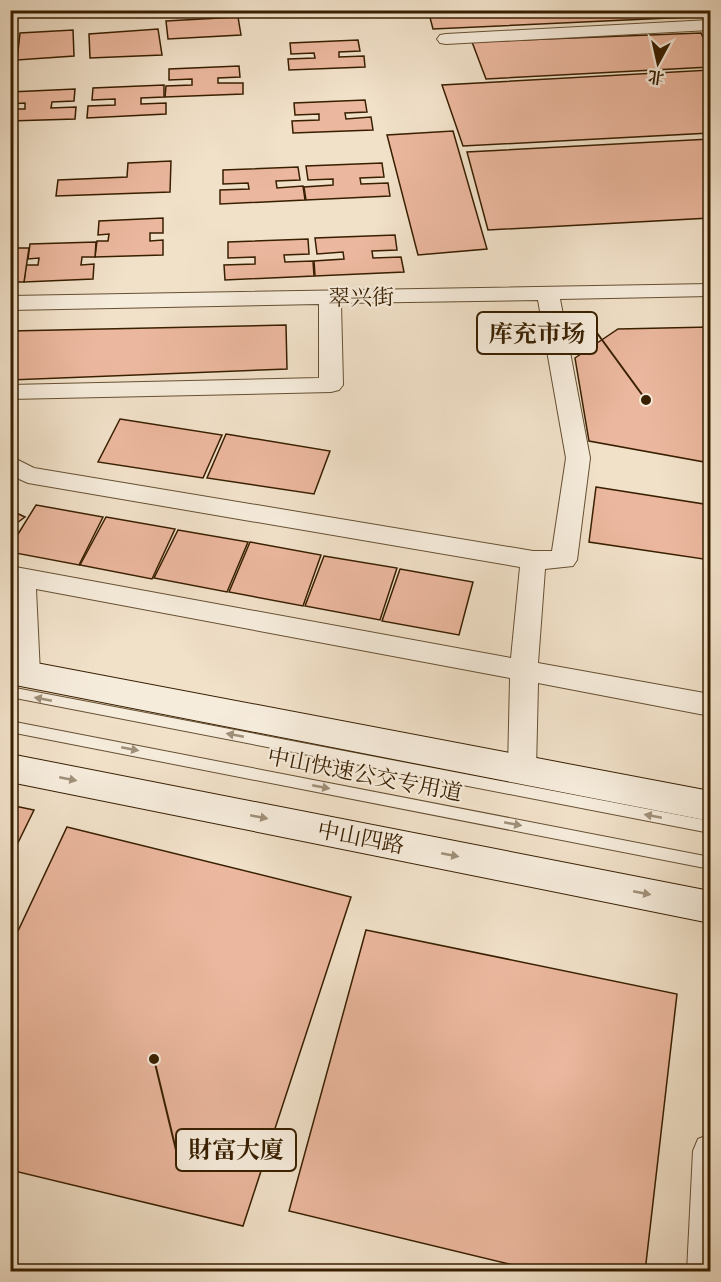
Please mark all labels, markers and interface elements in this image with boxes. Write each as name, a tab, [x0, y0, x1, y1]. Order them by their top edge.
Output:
north arrow	[628, 33, 688, 93]
text: 北	[647, 67, 665, 88]
street label: 翠兴街	[328, 283, 394, 312]
callout: 库充市场	[477, 312, 597, 354]
text: 库充市场	[489, 319, 585, 349]
one-way arrow	[33, 694, 52, 703]
one-way arrow	[225, 730, 244, 739]
street label: 中山快速公交专用道	[265, 742, 465, 807]
one-way arrow	[120, 745, 139, 754]
one-way arrow	[59, 775, 78, 784]
one-way arrow	[312, 783, 331, 792]
one-way arrow	[643, 811, 662, 820]
one-way arrow	[250, 813, 269, 822]
street label: 中山四路	[315, 816, 407, 859]
one-way arrow	[503, 820, 522, 829]
one-way arrow	[441, 851, 460, 860]
one-way arrow	[632, 889, 651, 898]
callout: 財富大廈	[176, 1129, 296, 1171]
text: 財富大廈	[188, 1135, 284, 1165]

